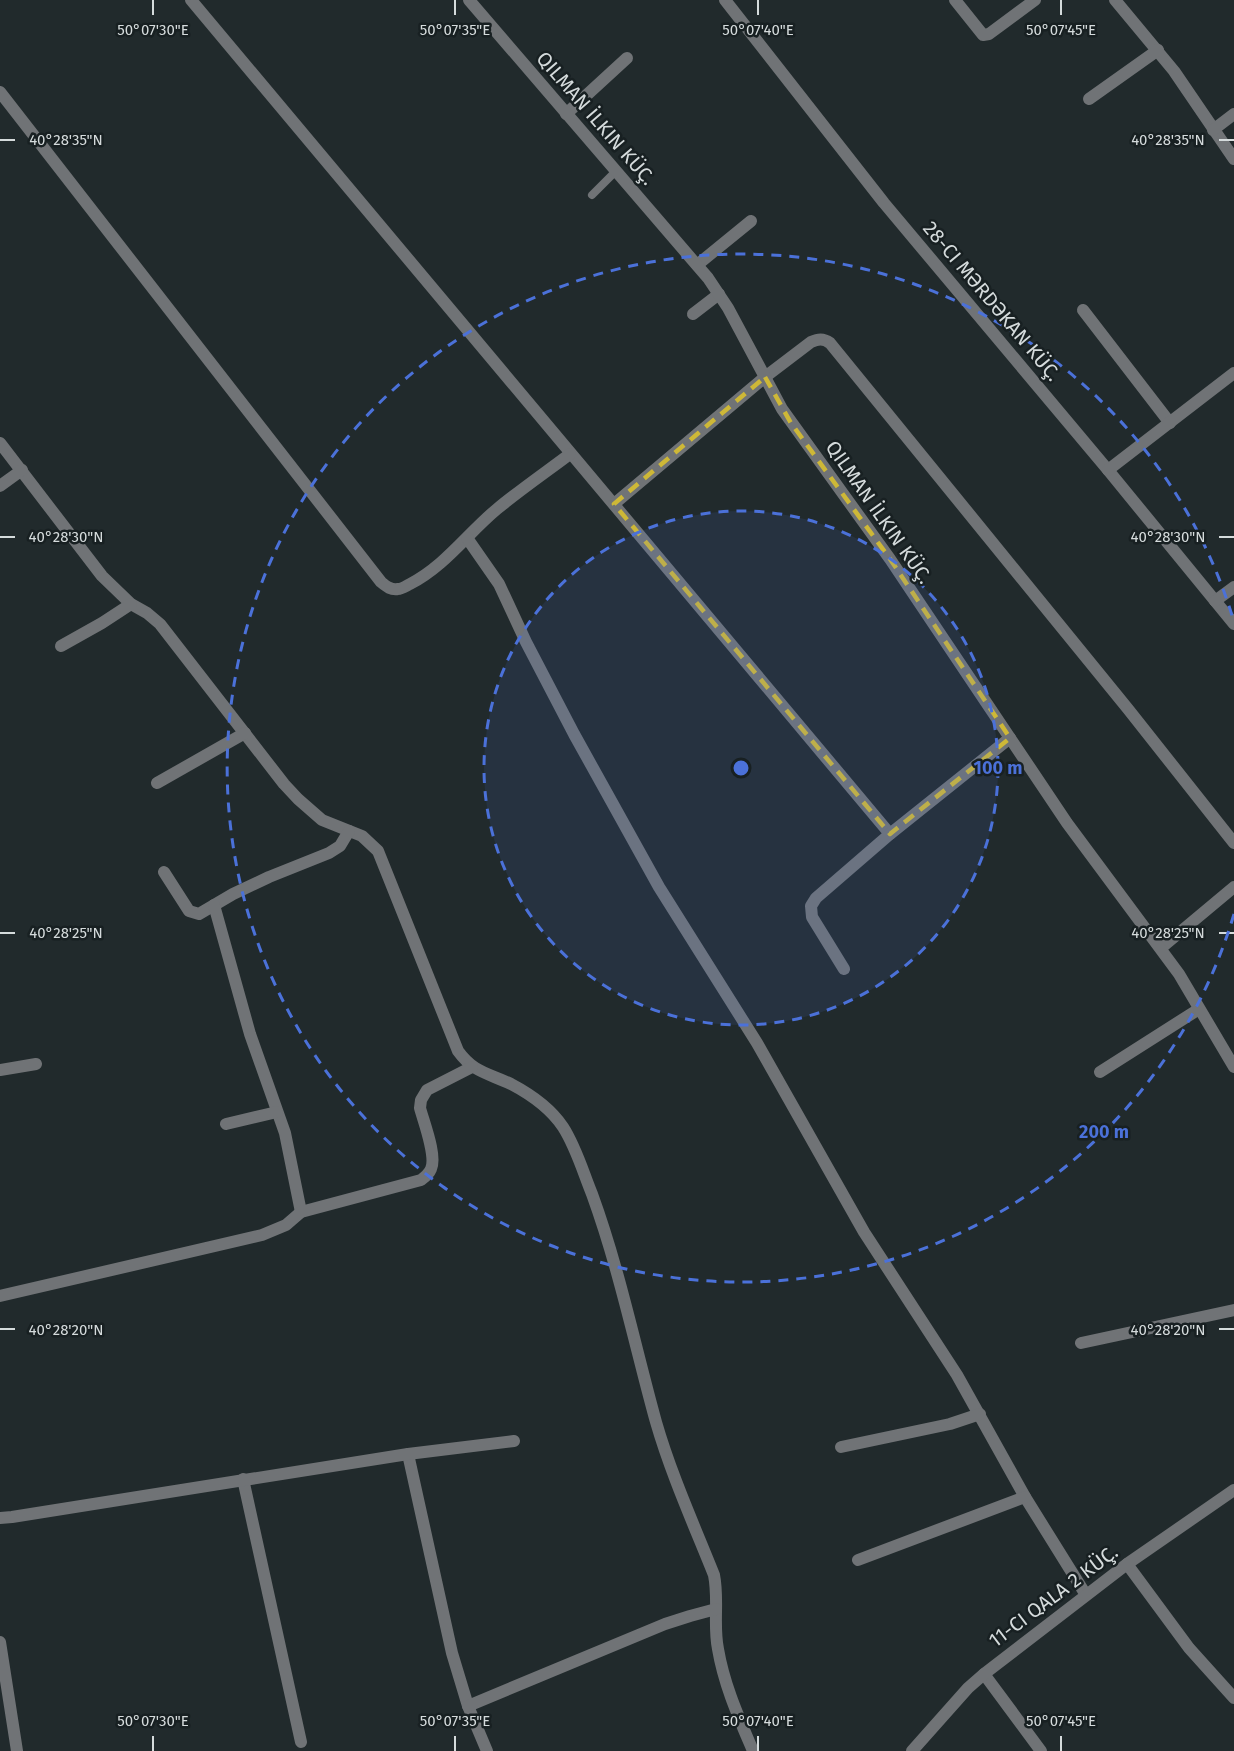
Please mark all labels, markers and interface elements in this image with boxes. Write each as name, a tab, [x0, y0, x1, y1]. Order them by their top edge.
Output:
text: 50°07'30"E	[117, 21, 189, 39]
text: 50°07'35"E	[420, 21, 490, 39]
text: 50°07'40"E	[722, 21, 794, 39]
text: 50°07'45"E	[1026, 21, 1096, 39]
street label: QILMAN İLKIN KÜÇ.	[531, 46, 660, 190]
text: 40°28'35"N	[29, 131, 103, 149]
text: 40°28'35"N	[1131, 131, 1205, 149]
street label: 28-CI MƏRDƏKAN KÜÇ.	[918, 216, 1066, 386]
street label: QILMAN İLKIN KÜÇ.	[820, 436, 937, 589]
text: 40°28'30"N	[29, 528, 103, 546]
text: 40°28'30"N	[1131, 528, 1205, 546]
text: 100 m	[974, 757, 1022, 779]
centre of rings	[731, 758, 751, 778]
text: 40°28'25"N	[29, 924, 103, 942]
text: 40°28'25"N	[1131, 924, 1205, 942]
text: 200 m	[1079, 1121, 1129, 1143]
text: 40°28'20"N	[29, 1321, 103, 1339]
text: 40°28'20"N	[1131, 1321, 1205, 1339]
street label: 11-CI QALA 2 KÜÇ.	[984, 1540, 1123, 1653]
text: 50°07'30"E	[117, 1712, 189, 1730]
text: 50°07'35"E	[420, 1712, 490, 1730]
text: 50°07'40"E	[722, 1712, 794, 1730]
text: 50°07'45"E	[1026, 1712, 1096, 1730]

